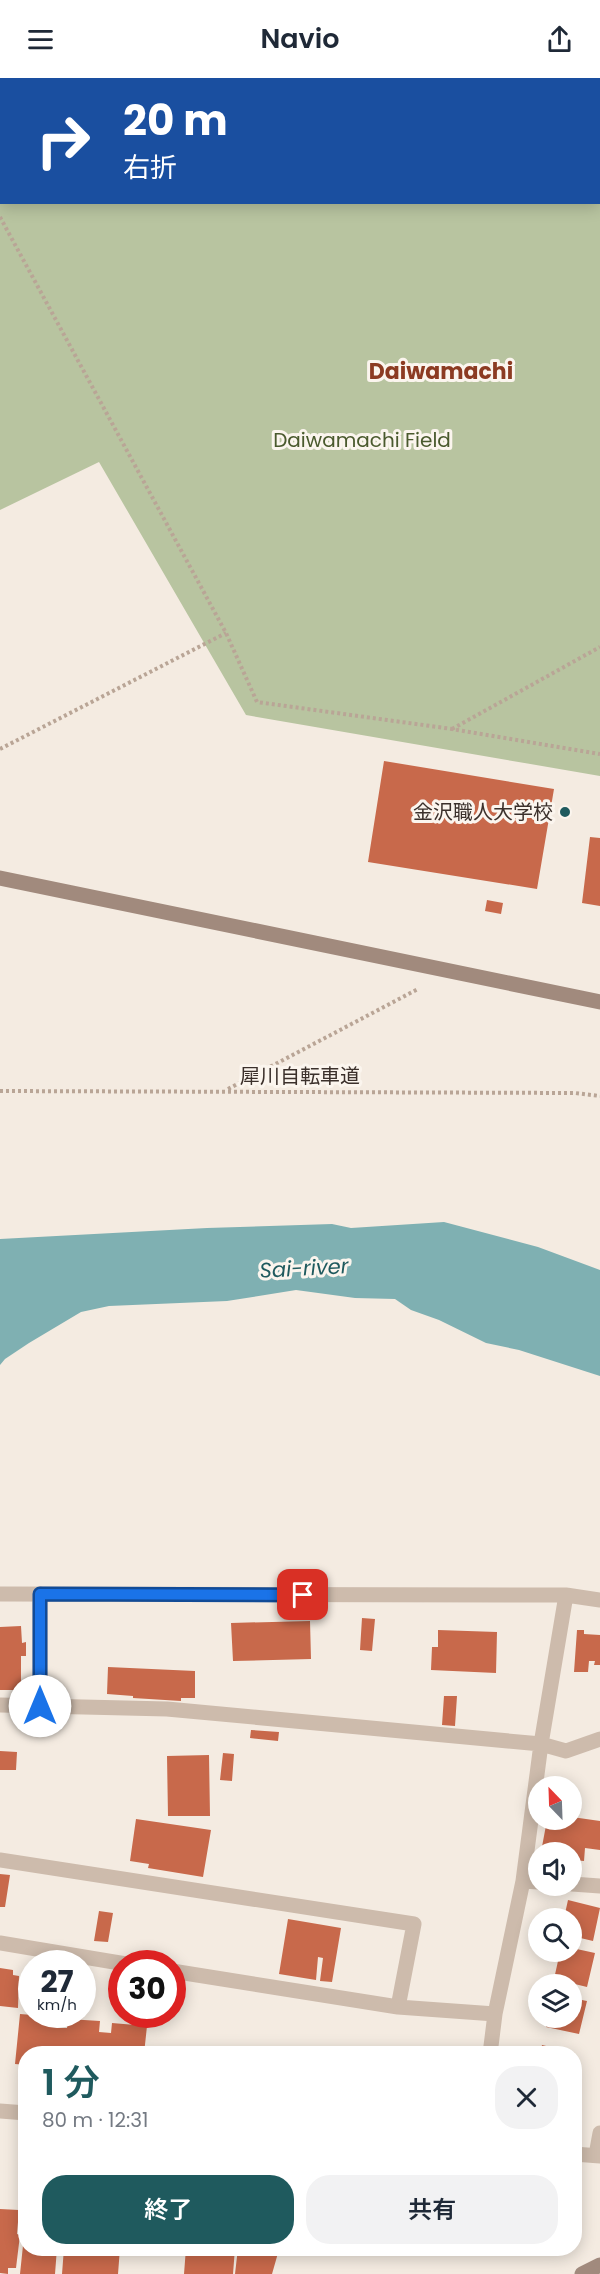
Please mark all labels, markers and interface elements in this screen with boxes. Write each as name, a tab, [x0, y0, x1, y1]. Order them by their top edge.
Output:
text: Navio	[260, 20, 340, 57]
icon: menu	[24, 23, 57, 56]
icon: share	[543, 23, 576, 56]
text: 20 m	[123, 91, 228, 150]
icon: right	[24, 102, 102, 180]
text: 右折	[123, 149, 177, 186]
district label: Daiwamachi	[369, 356, 513, 387]
park label: Daiwamachi Field	[273, 426, 451, 454]
place label: 金沢職人大学校	[413, 798, 553, 826]
marker: 金沢職人大学校	[558, 805, 572, 819]
street label: 犀川自転車道	[240, 1062, 360, 1090]
water label: Sai-river	[259, 1251, 350, 1285]
pin	[277, 1569, 328, 1620]
icon: arrive	[286, 1578, 319, 1611]
position arrow	[8, 1674, 72, 1738]
north arrow	[528, 1776, 582, 1830]
map controls	[528, 1776, 582, 2028]
button: sound	[528, 1842, 582, 1896]
button: search	[528, 1908, 582, 1962]
speed limit sign: 30	[108, 1950, 186, 2028]
text: 27	[40, 1960, 74, 2003]
button: layers	[528, 1974, 582, 2028]
text: km/h	[37, 1994, 77, 2015]
text: 1 分	[42, 2057, 100, 2108]
button: close	[495, 2066, 558, 2129]
text: 80 m · 12:31	[42, 2106, 148, 2134]
button: 終了	[42, 2175, 294, 2244]
button: 共有	[306, 2175, 558, 2244]

